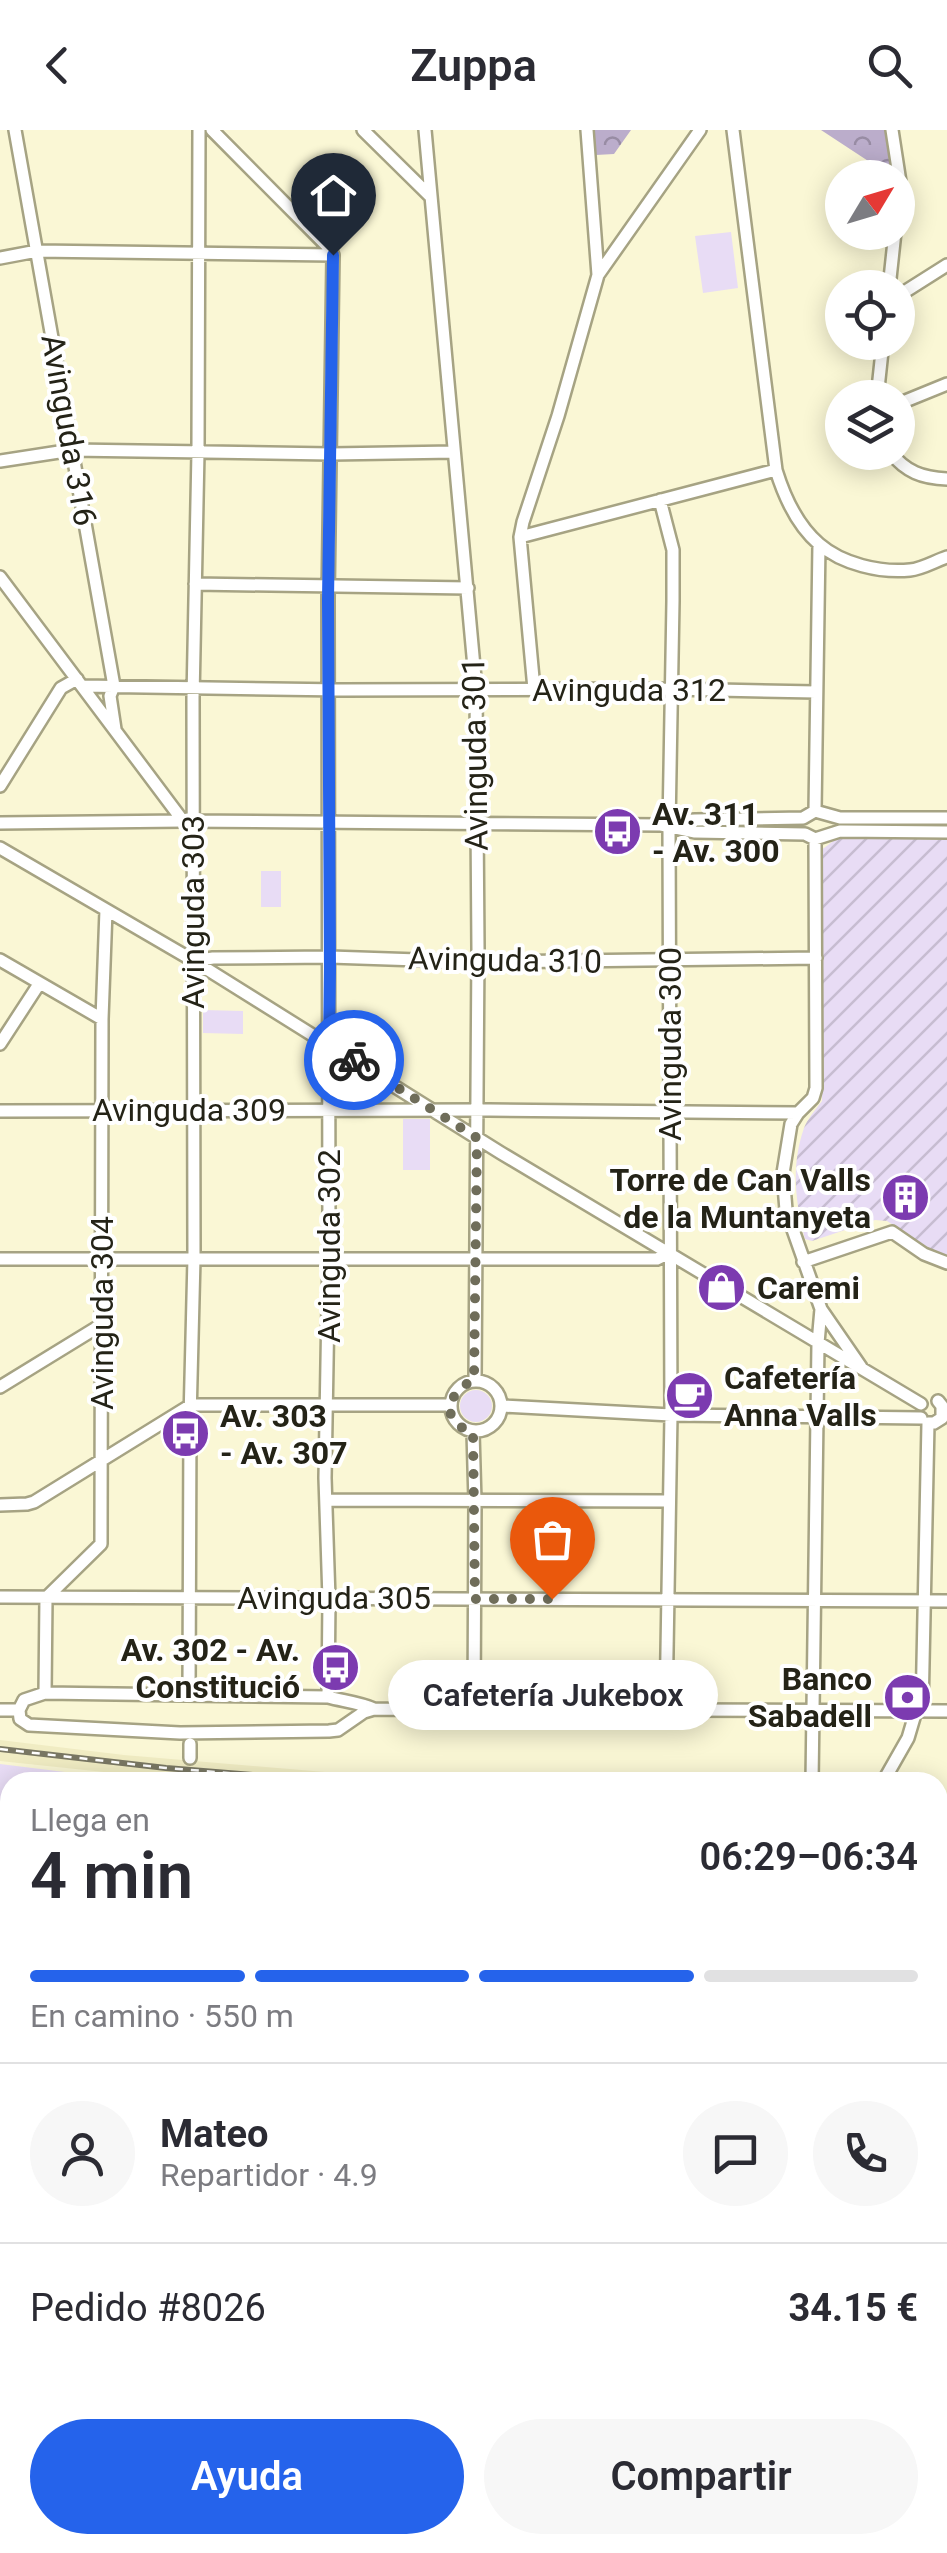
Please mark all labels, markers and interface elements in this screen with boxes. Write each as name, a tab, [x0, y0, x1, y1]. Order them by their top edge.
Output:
icon: back	[30, 38, 85, 93]
icon: search	[862, 38, 917, 93]
text: Zuppa	[410, 39, 537, 92]
pin	[291, 153, 376, 256]
north arrow	[825, 160, 915, 250]
map controls	[825, 160, 915, 470]
icon: home	[306, 168, 361, 223]
button: locate	[825, 270, 915, 360]
street label: Avinguda 316	[33, 331, 105, 529]
button: layers	[825, 380, 915, 470]
street label: Avinguda 301	[454, 657, 496, 851]
street label: Avinguda 312	[532, 671, 726, 709]
place label: Av. 311 - Av. 300	[652, 795, 780, 870]
bus stop icon: Av. 311 - Av. 300	[591, 806, 643, 858]
street label: Avinguda 303	[174, 815, 212, 1009]
street label: Avinguda 310	[408, 939, 602, 981]
street label: Avinguda 300	[651, 947, 689, 1141]
courier	[304, 1010, 404, 1110]
icon: bike	[327, 1033, 382, 1088]
street label: Avinguda 309	[92, 1091, 286, 1129]
street label: Avinguda 302	[310, 1149, 348, 1343]
place label: Torre de Can Valls de la Muntanyeta	[610, 1161, 871, 1236]
building icon: Torre de Can Valls de la Muntanyeta	[880, 1172, 932, 1224]
street label: Avinguda 304	[83, 1216, 121, 1410]
shop icon: Caremi	[696, 1262, 748, 1314]
place label: Caremi	[757, 1269, 860, 1307]
place label: Cafetería Anna Valls	[724, 1359, 877, 1434]
cafe icon: Cafetería Anna Valls	[663, 1370, 715, 1422]
place label: Av. 303 - Av. 307	[220, 1397, 348, 1472]
bus stop icon: Av. 303 - Av. 307	[159, 1408, 211, 1460]
pin	[510, 1497, 595, 1600]
icon: bag	[525, 1512, 580, 1567]
street label: Avinguda 305	[237, 1579, 431, 1617]
place label: Av. 302 - Av. Constitució	[121, 1631, 300, 1706]
bus stop icon: Av. 302 - Av. Constitució	[309, 1642, 361, 1694]
callout: Cafetería Jukebox	[387, 1659, 717, 1729]
place label: Banco Sabadell	[748, 1660, 872, 1735]
bank icon: Banco Sabadell	[881, 1671, 933, 1723]
text: Cafetería Jukebox	[423, 1676, 683, 1714]
text: Llega en	[30, 1801, 150, 1839]
text: 06:29–06:34	[699, 1835, 918, 1879]
text: 4 min	[30, 1838, 193, 1914]
text: En camino · 550 m	[30, 1997, 294, 2035]
button: person	[30, 2101, 135, 2206]
button: chat	[683, 2101, 788, 2206]
button: phone	[813, 2101, 918, 2206]
text: Mateo	[160, 2112, 268, 2156]
text: Repartidor · 4.9	[160, 2156, 378, 2194]
text: Pedido #8026	[30, 2286, 266, 2330]
text: 34.15 €	[789, 2286, 918, 2330]
button: Ayuda	[30, 2419, 464, 2534]
button: Compartir	[484, 2419, 918, 2534]

